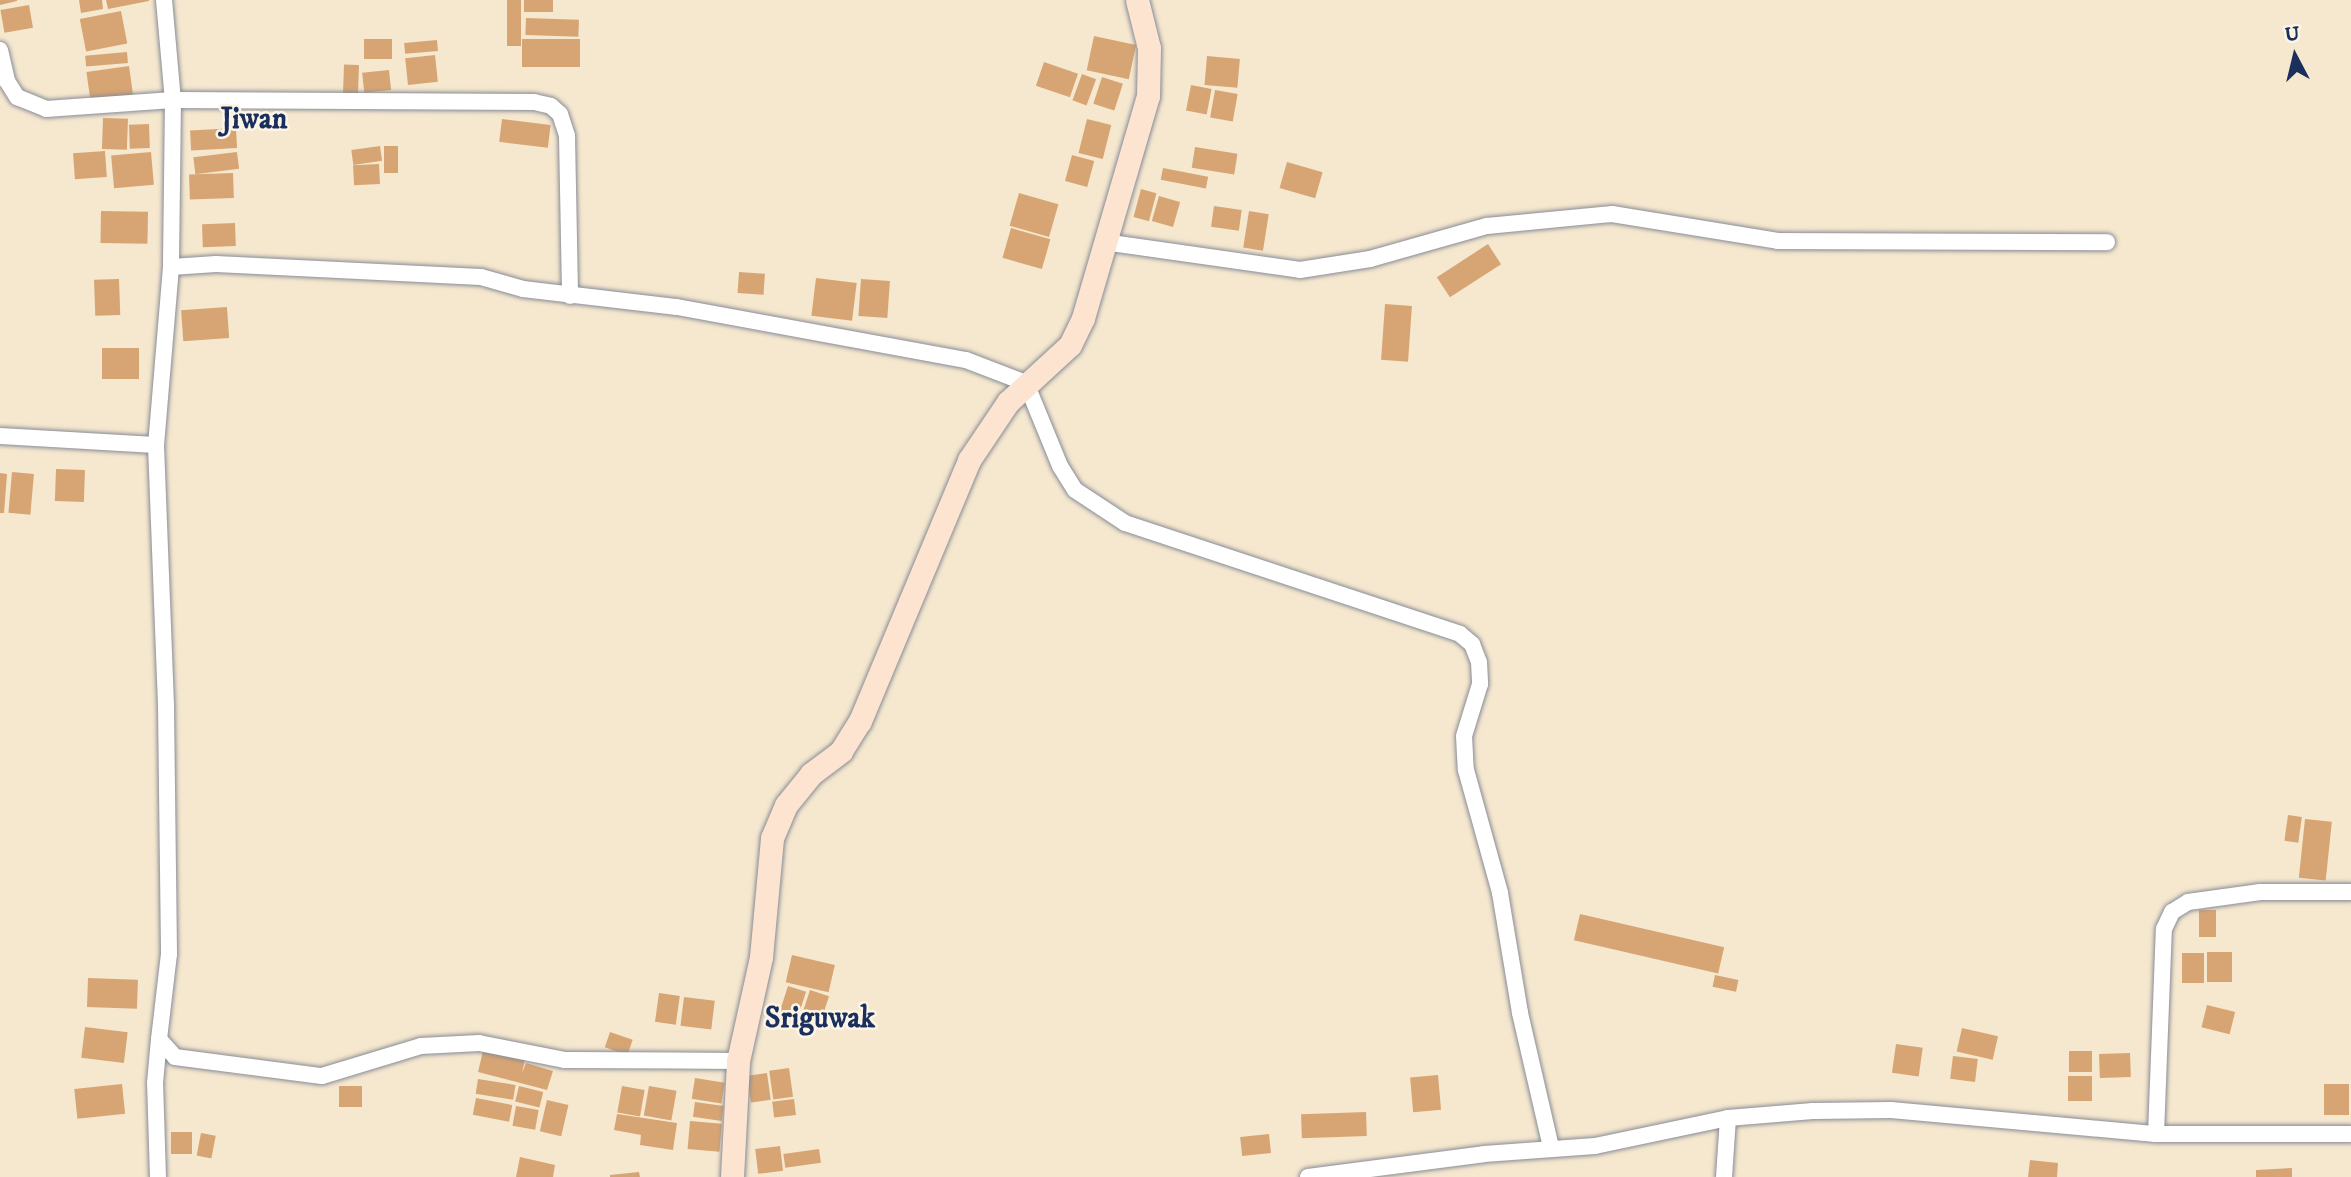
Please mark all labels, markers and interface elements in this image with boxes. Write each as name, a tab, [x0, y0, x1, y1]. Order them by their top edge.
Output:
north arrow	[2260, 21, 2330, 91]
text: U	[2284, 22, 2301, 47]
district label: Jiwan	[221, 102, 287, 138]
district label: Sriguwak	[765, 1001, 875, 1037]

